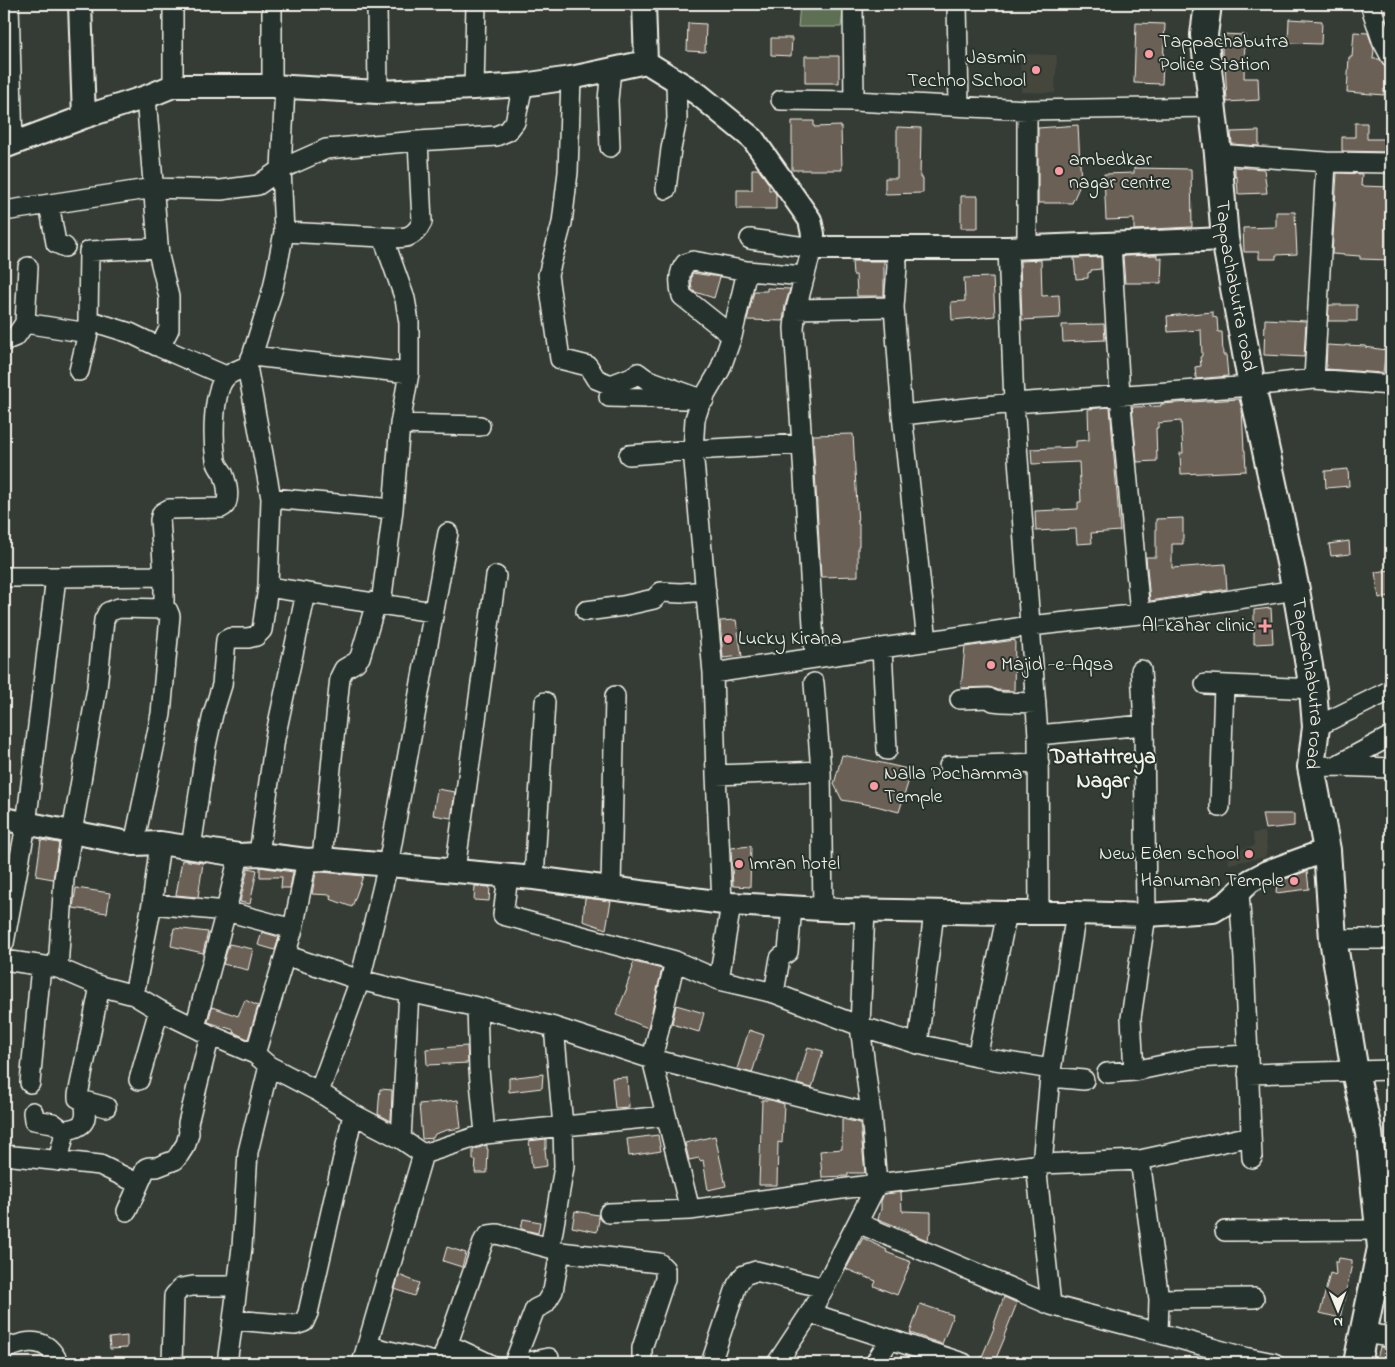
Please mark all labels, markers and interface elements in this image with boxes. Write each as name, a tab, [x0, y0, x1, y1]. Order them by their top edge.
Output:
place label: Tappachabutra Police Station	[1159, 28, 1289, 80]
place label: Jasmin Techno School	[907, 44, 1026, 96]
marker: Tappachabutra Police Station	[1143, 48, 1155, 60]
marker: Jasmin Techno School	[1030, 64, 1042, 76]
place label: ambedkar nagar centre	[1069, 146, 1170, 199]
marker: ambedkar nagar centre	[1053, 165, 1065, 177]
street label: Tappachabutra road	[1207, 199, 1264, 374]
street label: Tappachabutra road	[1283, 595, 1331, 771]
place label: Al-kahar clinic	[1142, 612, 1254, 641]
marker: Al-kahar clinic	[1258, 619, 1272, 633]
place label: Lucky Kirana	[738, 625, 842, 654]
marker: Lucky Kirana	[722, 633, 734, 645]
place label: Majid -e-Aqsa	[1001, 651, 1113, 680]
marker: Majid -e-Aqsa	[985, 659, 997, 671]
district label: Dattattreya Nagar	[1049, 743, 1156, 799]
place label: Nalla Pochamma Temple	[884, 760, 1023, 812]
marker: Nalla Pochamma Temple	[868, 780, 880, 792]
place label: New Eden school	[1099, 840, 1239, 869]
marker: New Eden school	[1243, 848, 1255, 860]
place label: Imran hotel	[749, 850, 840, 879]
marker: Imran hotel	[733, 858, 745, 870]
place label: Hanuman Temple	[1141, 867, 1284, 896]
marker: Hanuman Temple	[1288, 875, 1300, 887]
north arrow	[1312, 1284, 1362, 1334]
text: N	[1333, 1311, 1343, 1332]

